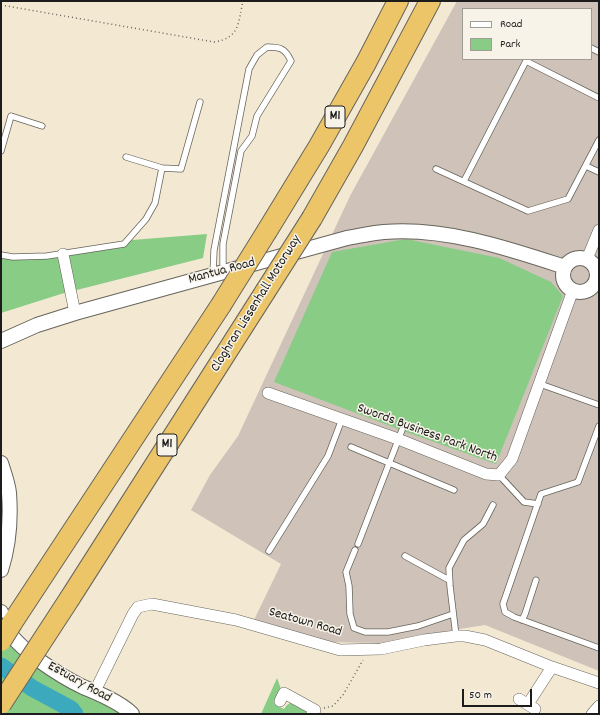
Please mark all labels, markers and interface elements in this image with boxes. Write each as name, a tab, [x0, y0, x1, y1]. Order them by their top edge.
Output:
legend	[462, 8, 592, 60]
text: Road	[500, 16, 522, 33]
text: Park	[500, 36, 520, 53]
road number: M1	[325, 106, 345, 128]
street label: Cloghran Lissenhall Motorway	[208, 232, 306, 376]
street label: Mantua Road	[187, 255, 257, 289]
street label: Swords Business Park North	[355, 401, 499, 467]
road number: M1	[157, 434, 177, 456]
street label: Seatown Road	[267, 605, 343, 641]
street label: Estuary Road	[44, 659, 114, 707]
scale bar	[464, 681, 534, 707]
text: 50 m	[469, 687, 492, 704]

